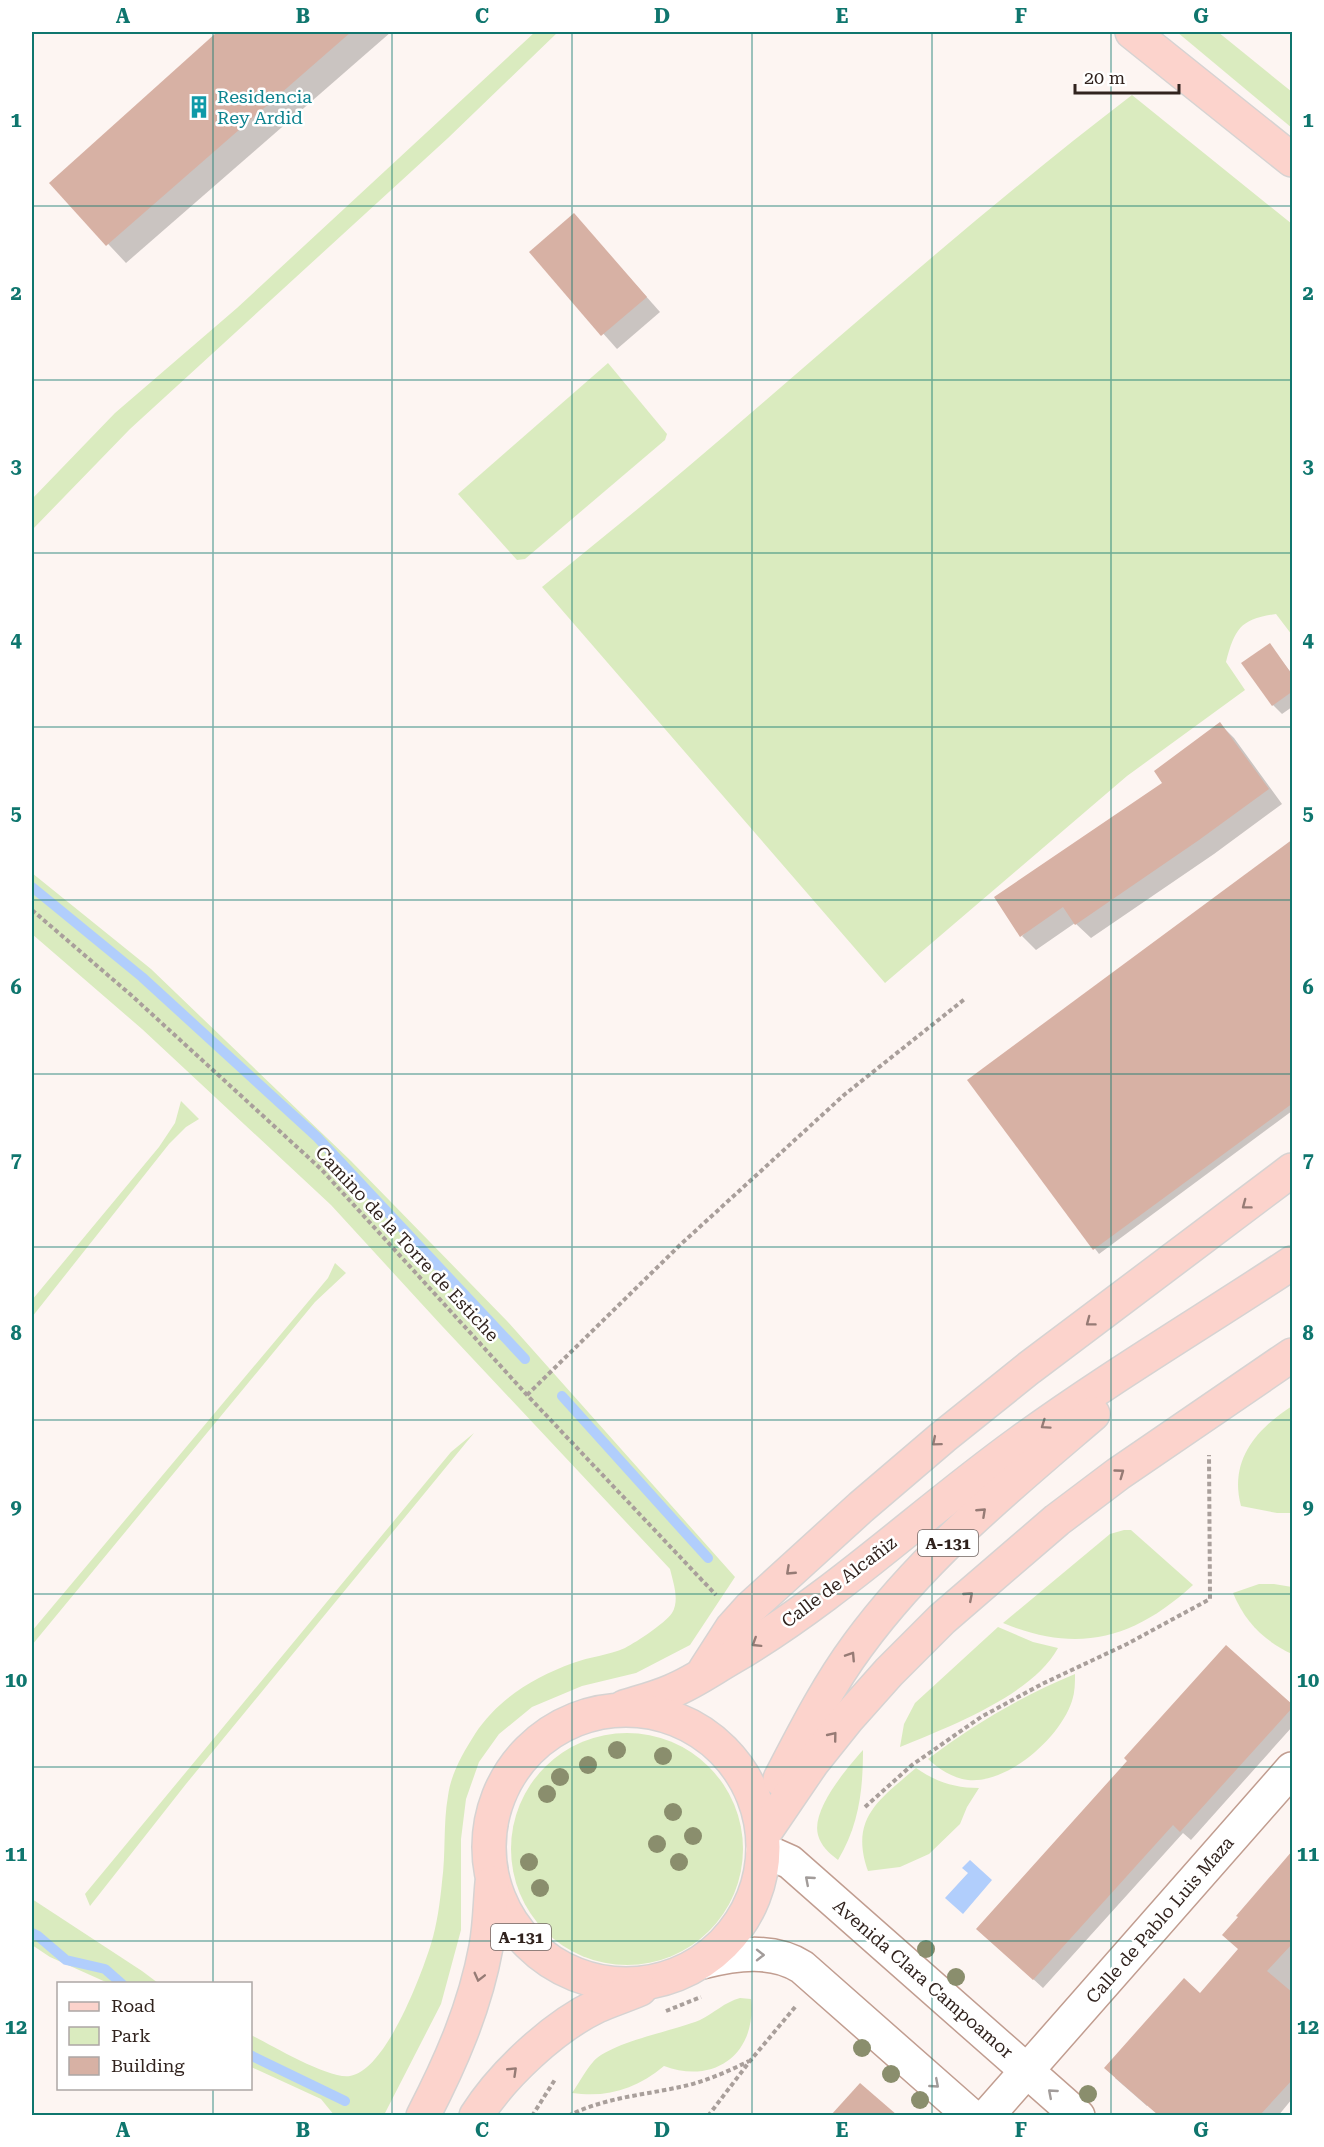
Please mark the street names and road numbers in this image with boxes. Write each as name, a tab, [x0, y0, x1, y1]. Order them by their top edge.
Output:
street label: Camino de la Torre de Estiche	[311, 1142, 503, 1346]
road number: A-131	[918, 1530, 978, 1556]
street label: Calle de Alcañiz	[777, 1531, 901, 1632]
street label: Calle de Pablo Luis Maza	[1081, 1832, 1238, 2007]
street label: Avenida Clara Campoamor	[829, 1895, 1017, 2062]
road number: A-131	[491, 1924, 551, 1950]

